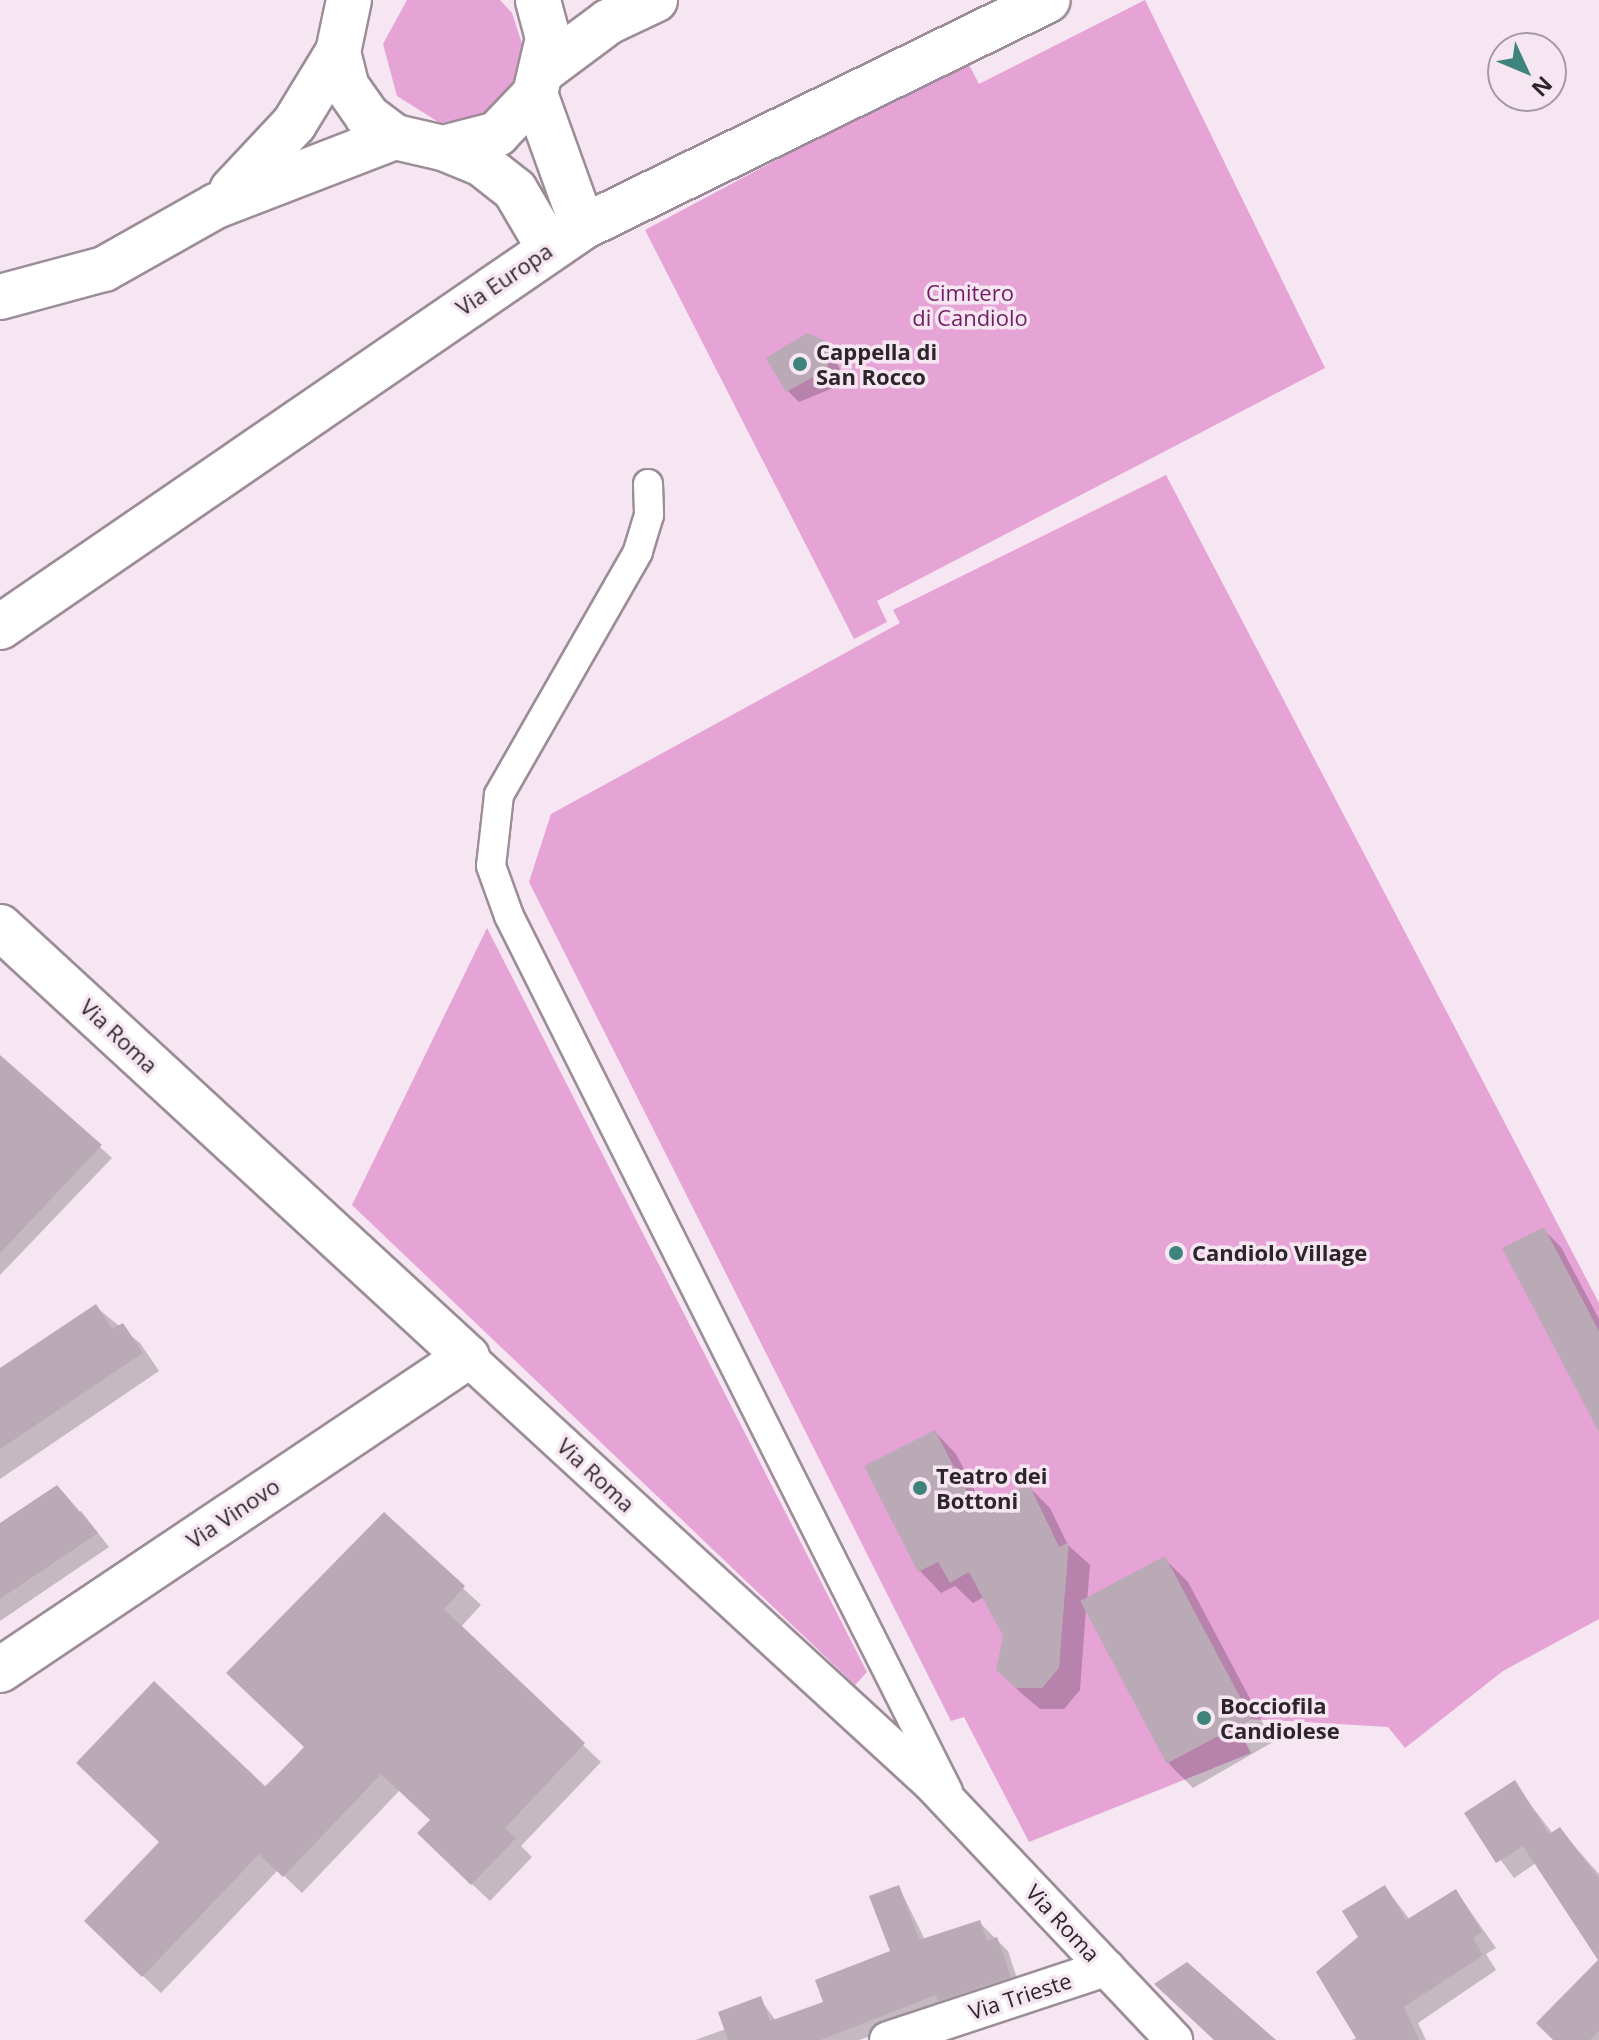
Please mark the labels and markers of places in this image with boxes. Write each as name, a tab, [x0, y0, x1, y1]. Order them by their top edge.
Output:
place label: Cappella di San Rocco	[816, 338, 937, 390]
marker: Cappella di San Rocco	[791, 355, 809, 373]
place label: Candiolo Village	[1192, 1240, 1367, 1266]
marker: Candiolo Village	[1167, 1244, 1185, 1262]
place label: Teatro dei Bottoni	[936, 1462, 1048, 1514]
marker: Teatro dei Bottoni	[911, 1479, 929, 1497]
place label: Bocciofila Candiolese	[1220, 1692, 1340, 1744]
marker: Bocciofila Candiolese	[1195, 1709, 1213, 1727]

